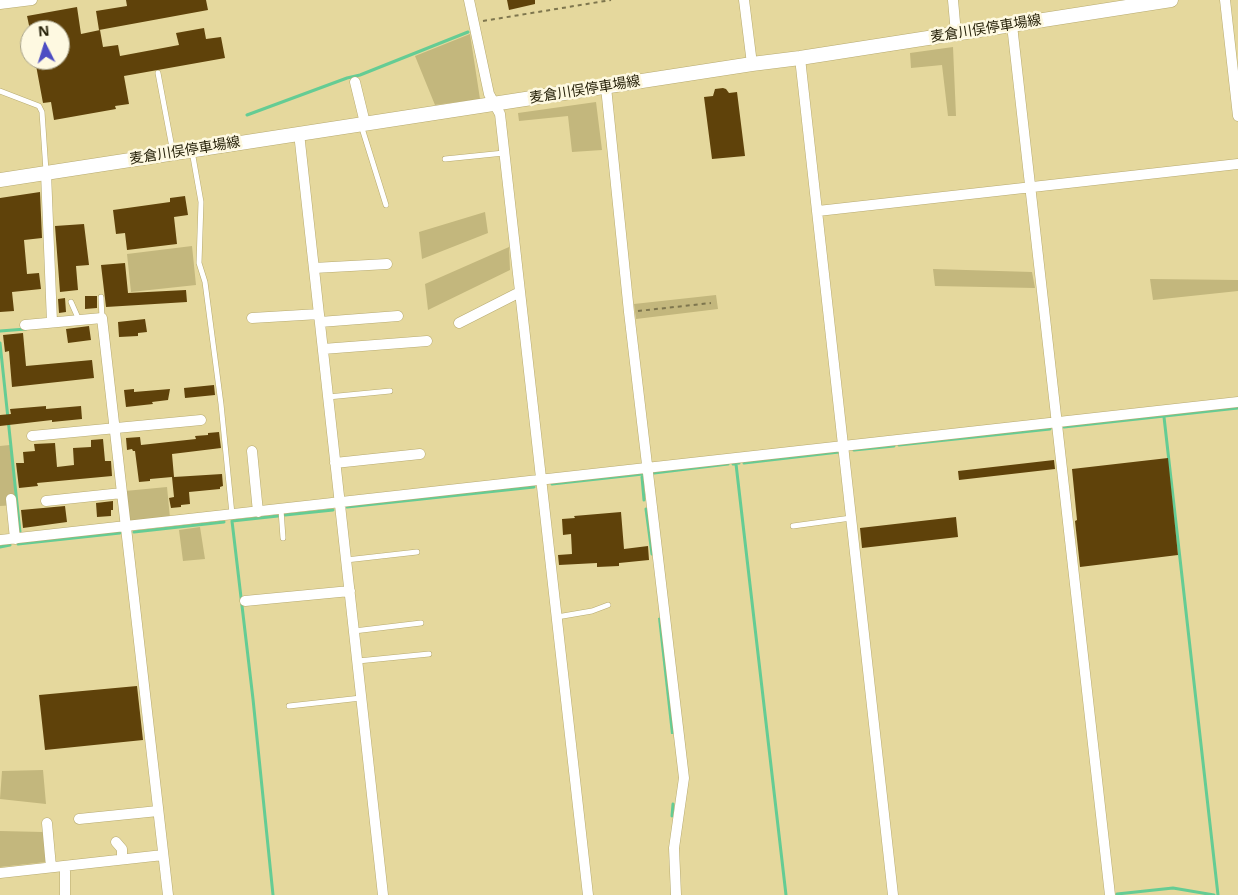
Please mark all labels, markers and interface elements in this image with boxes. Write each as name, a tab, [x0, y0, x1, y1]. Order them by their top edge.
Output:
street label: 麦倉川俣停車場線	[929, 12, 1043, 46]
north arrow	[20, 20, 70, 70]
text: N	[37, 21, 50, 41]
street label: 麦倉川俣停車場線	[528, 73, 642, 107]
street label: 麦倉川俣停車場線	[128, 134, 242, 168]

